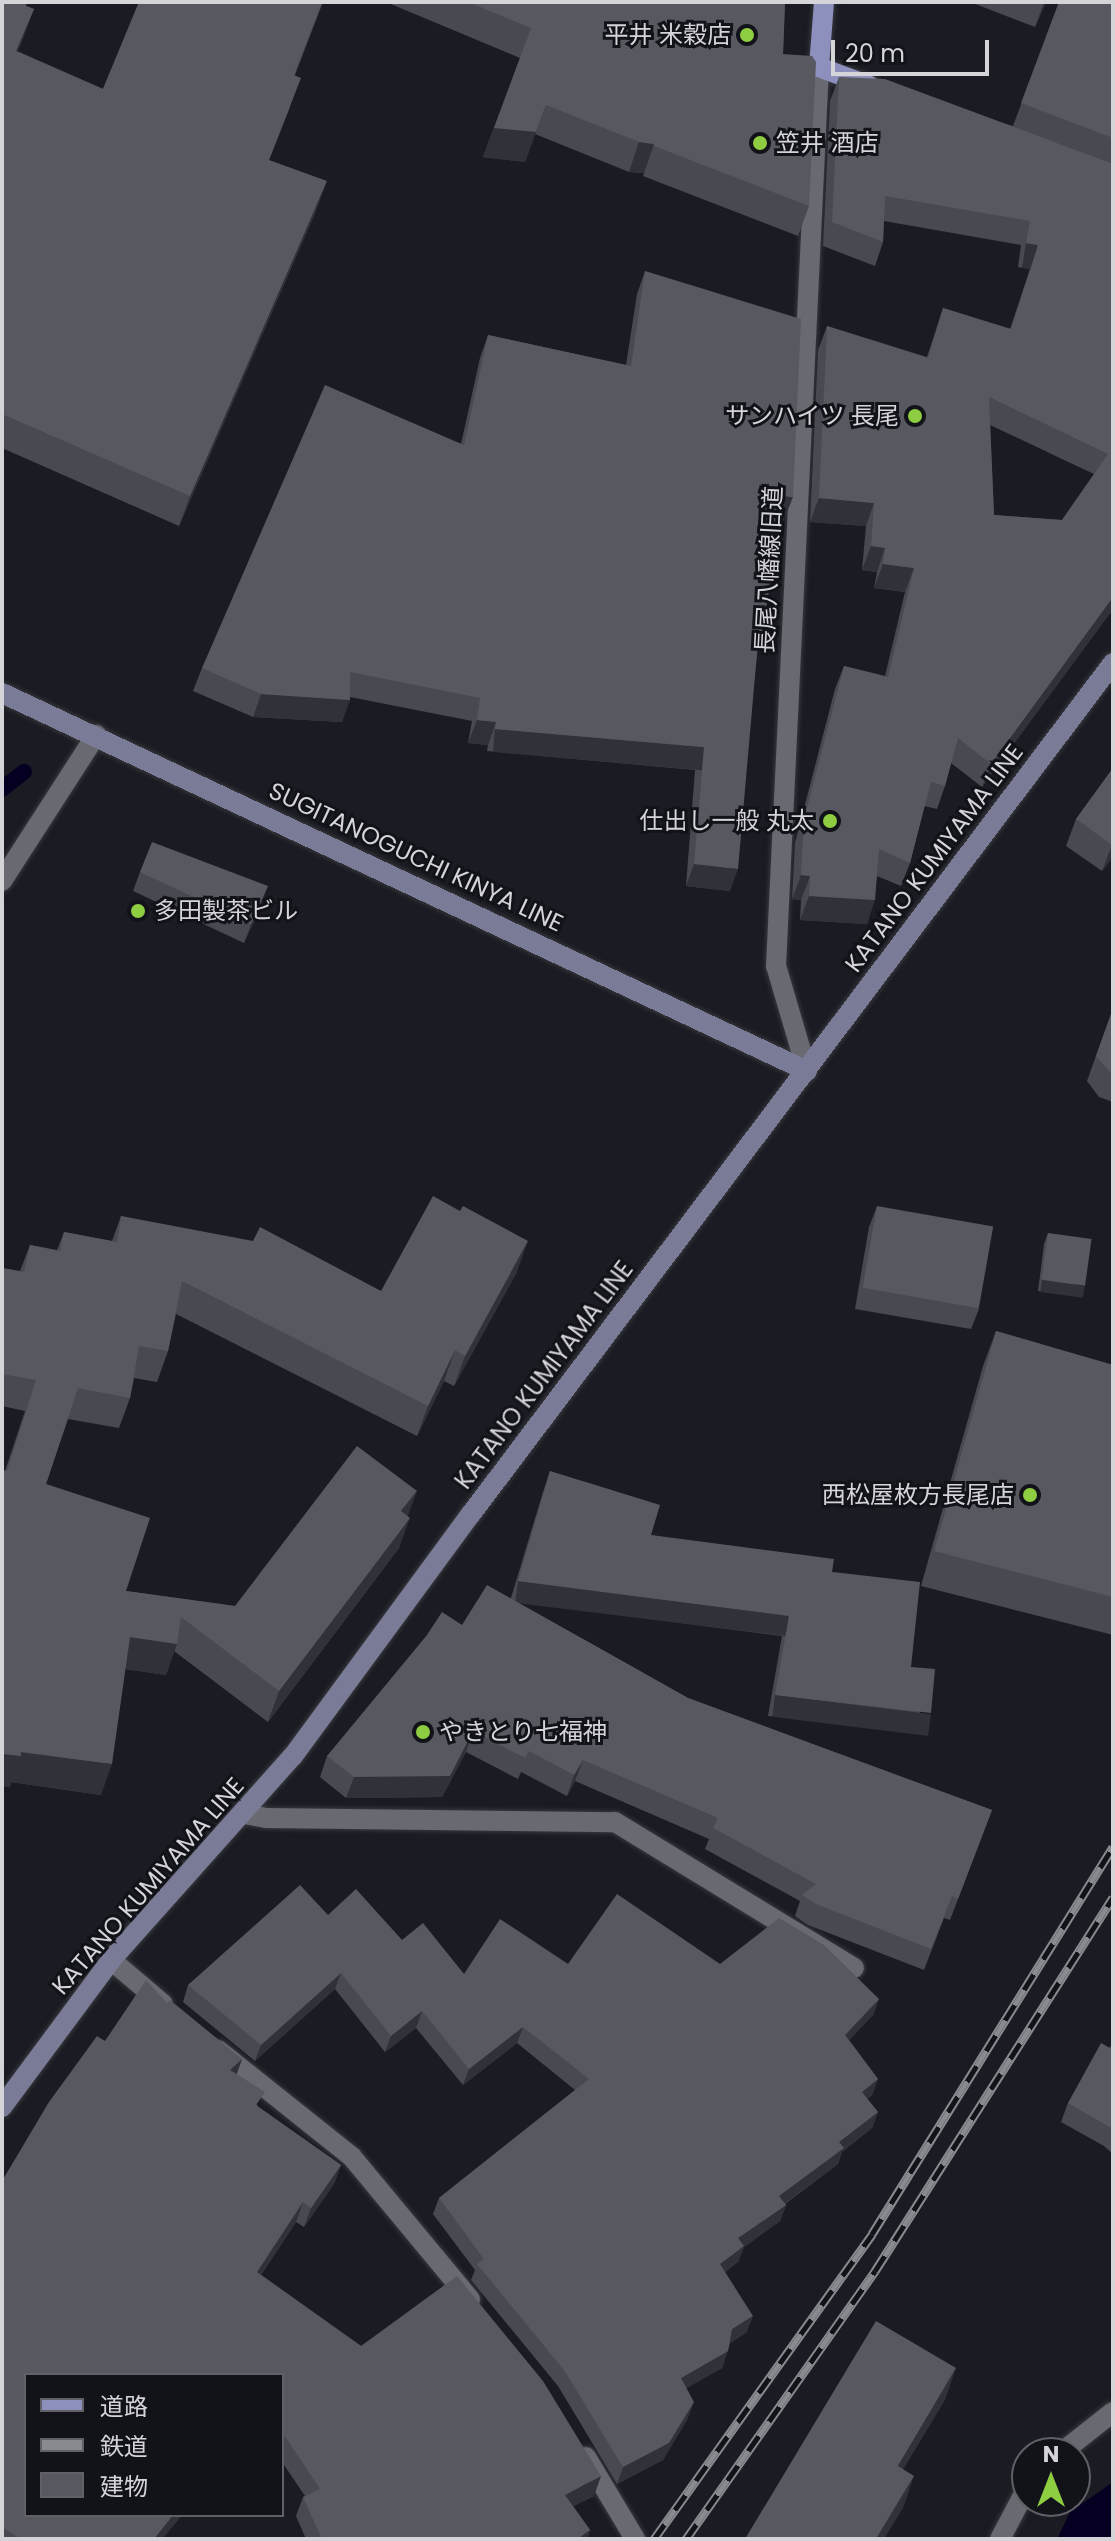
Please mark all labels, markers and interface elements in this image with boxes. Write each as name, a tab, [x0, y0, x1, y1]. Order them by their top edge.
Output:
place label: 平井 米穀店	[605, 21, 731, 49]
scale bar	[835, 24, 993, 74]
marker: 平井 米穀店	[738, 26, 756, 44]
text: 20 m	[845, 37, 905, 70]
place label: 笠井 酒店	[776, 129, 878, 157]
marker: 笠井 酒店	[751, 134, 769, 152]
place label: サンハイツ 長尾	[725, 402, 899, 430]
marker: サンハイツ 長尾	[906, 407, 924, 425]
street label: 長尾八幡線旧道	[750, 485, 788, 655]
street label: KATANO KUMIYAMA LINE	[839, 738, 1029, 978]
street label: SUGITANOGUCHI KINYA LINE	[264, 776, 568, 938]
place label: 仕出し一般 丸太	[640, 807, 814, 835]
marker: 仕出し一般 丸太	[821, 812, 839, 830]
place label: 多田製茶ビル	[154, 897, 298, 925]
marker: 多田製茶ビル	[129, 902, 147, 920]
street label: KATANO KUMIYAMA LINE	[449, 1255, 639, 1495]
place label: 西松屋枚方長尾店	[822, 1481, 1014, 1509]
marker: 西松屋枚方長尾店	[1021, 1486, 1039, 1504]
place label: やきとり七福神	[439, 1718, 607, 1746]
marker: やきとり七福神	[414, 1723, 432, 1741]
street label: KATANO KUMIYAMA LINE	[46, 1772, 250, 2000]
legend	[24, 2373, 284, 2517]
text: 道路	[100, 2390, 148, 2423]
text: 鉄道	[100, 2430, 148, 2463]
north arrow	[1011, 2437, 1091, 2517]
text: N	[1043, 2439, 1059, 2470]
text: 建物	[100, 2470, 148, 2503]

